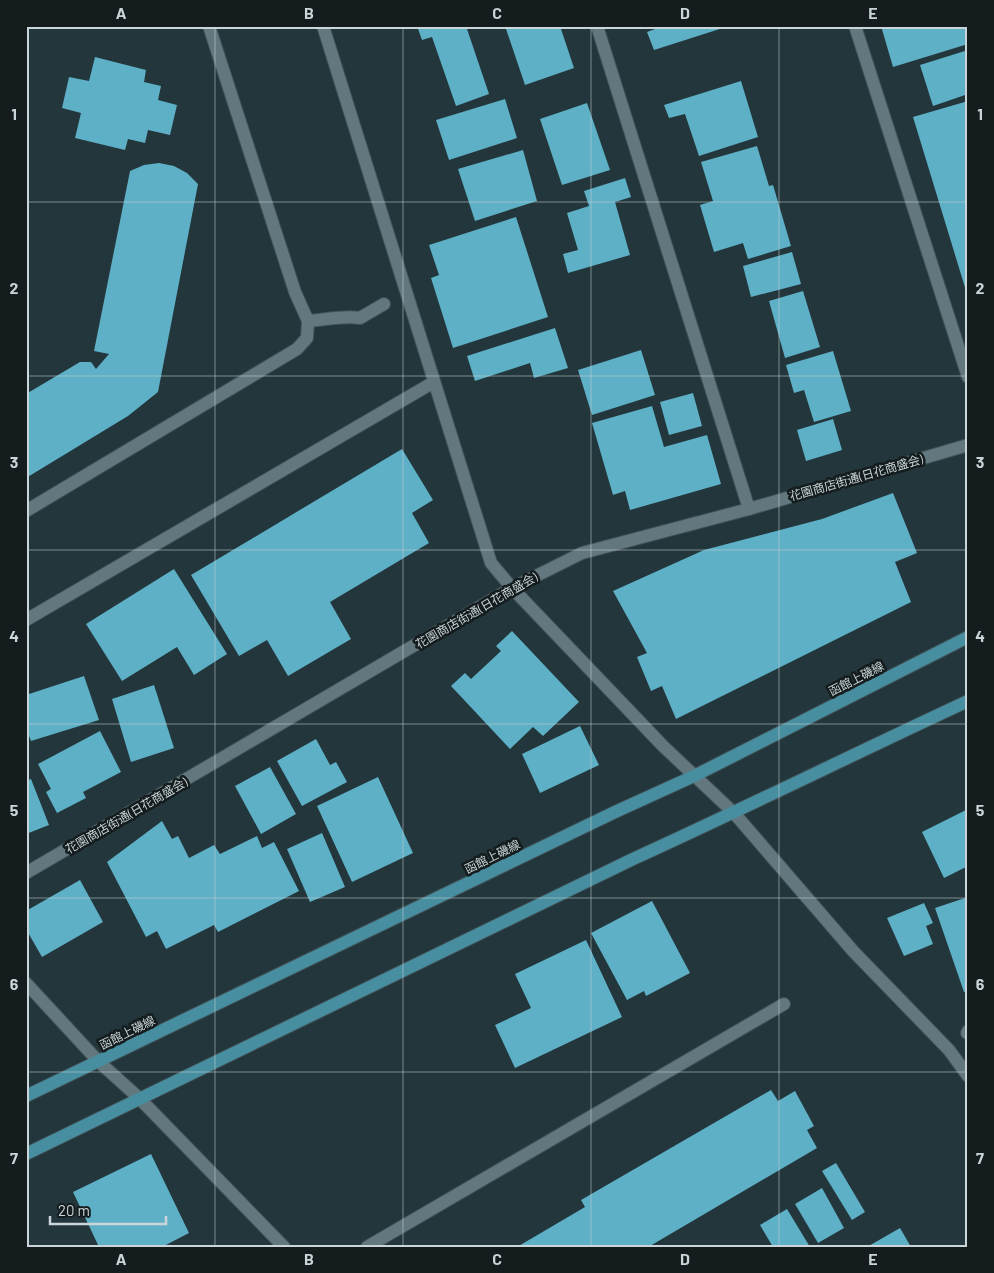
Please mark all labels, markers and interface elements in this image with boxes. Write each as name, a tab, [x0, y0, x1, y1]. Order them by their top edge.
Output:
text: A	[116, 3, 127, 22]
text: B	[304, 3, 314, 22]
text: C	[492, 3, 502, 22]
text: D	[680, 3, 690, 22]
text: E	[868, 3, 878, 22]
text: 1	[11, 104, 17, 123]
text: 1	[977, 104, 983, 123]
text: 2	[10, 278, 19, 297]
text: 2	[976, 278, 985, 297]
street label: 花園商店街通(日花商盛会)	[788, 451, 925, 503]
text: 3	[10, 452, 18, 471]
text: 3	[976, 452, 984, 471]
street label: 花園商店街通(日花商盛会)	[413, 569, 540, 651]
text: 4	[9, 626, 19, 645]
text: 4	[975, 626, 985, 645]
street label: 函館上磯線	[826, 658, 886, 698]
street label: 花園商店街通(日花商盛会)	[63, 774, 190, 856]
text: 5	[10, 800, 19, 819]
text: 5	[976, 800, 985, 819]
street label: 函館上磯線	[462, 837, 522, 875]
text: 6	[10, 974, 19, 993]
text: 6	[976, 974, 985, 993]
street label: 函館上磯線	[97, 1013, 157, 1051]
text: 7	[10, 1148, 18, 1167]
text: 7	[976, 1148, 984, 1167]
scale bar	[50, 1193, 166, 1225]
text: 20 m	[58, 1201, 90, 1219]
text: A	[116, 1249, 127, 1268]
text: B	[304, 1249, 314, 1268]
text: C	[492, 1249, 502, 1268]
text: D	[680, 1249, 690, 1268]
text: E	[868, 1249, 878, 1268]

